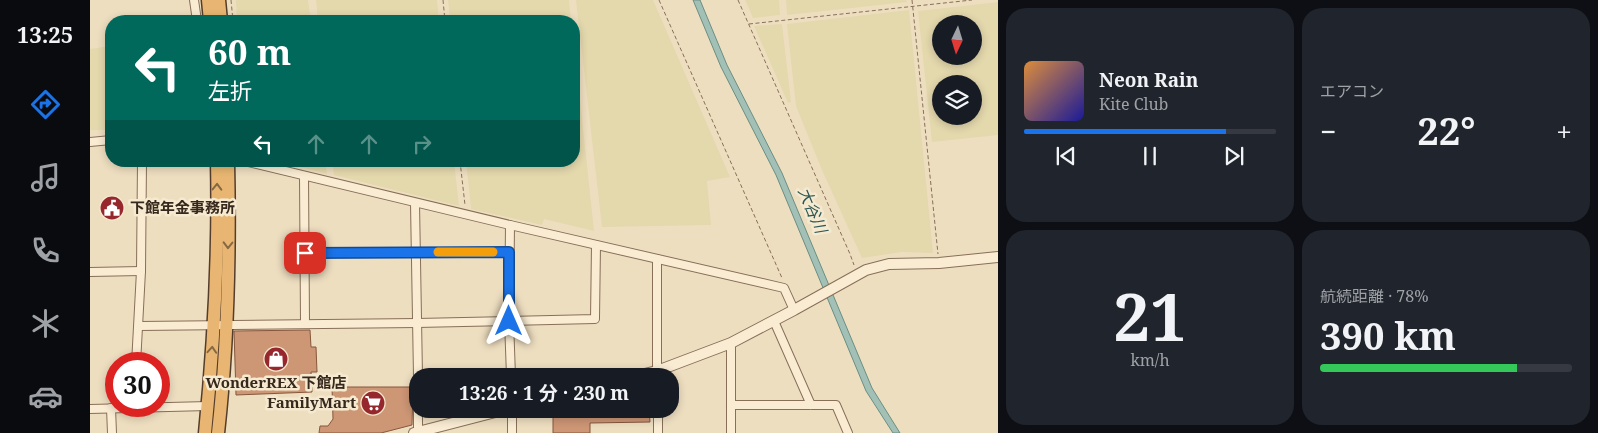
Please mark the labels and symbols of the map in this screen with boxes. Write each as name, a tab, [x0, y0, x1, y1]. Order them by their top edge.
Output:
north arrow	[932, 15, 982, 65]
one-way arrow	[212, 183, 223, 191]
water label: 大谷川	[793, 184, 833, 238]
public building icon: 下館年金事務所	[99, 195, 125, 221]
place label: 下館年金事務所	[130, 197, 235, 217]
pin	[284, 232, 326, 274]
one-way arrow	[223, 241, 234, 249]
position arrow	[482, 294, 534, 346]
one-way arrow	[207, 345, 218, 353]
shop icon: WonderREX 下館店	[263, 346, 289, 372]
speed limit sign: 30	[105, 352, 170, 417]
place label: WonderREX 下館店	[206, 372, 346, 392]
supermarket icon: FamilyMart	[360, 390, 386, 416]
place label: FamilyMart	[267, 392, 356, 412]

